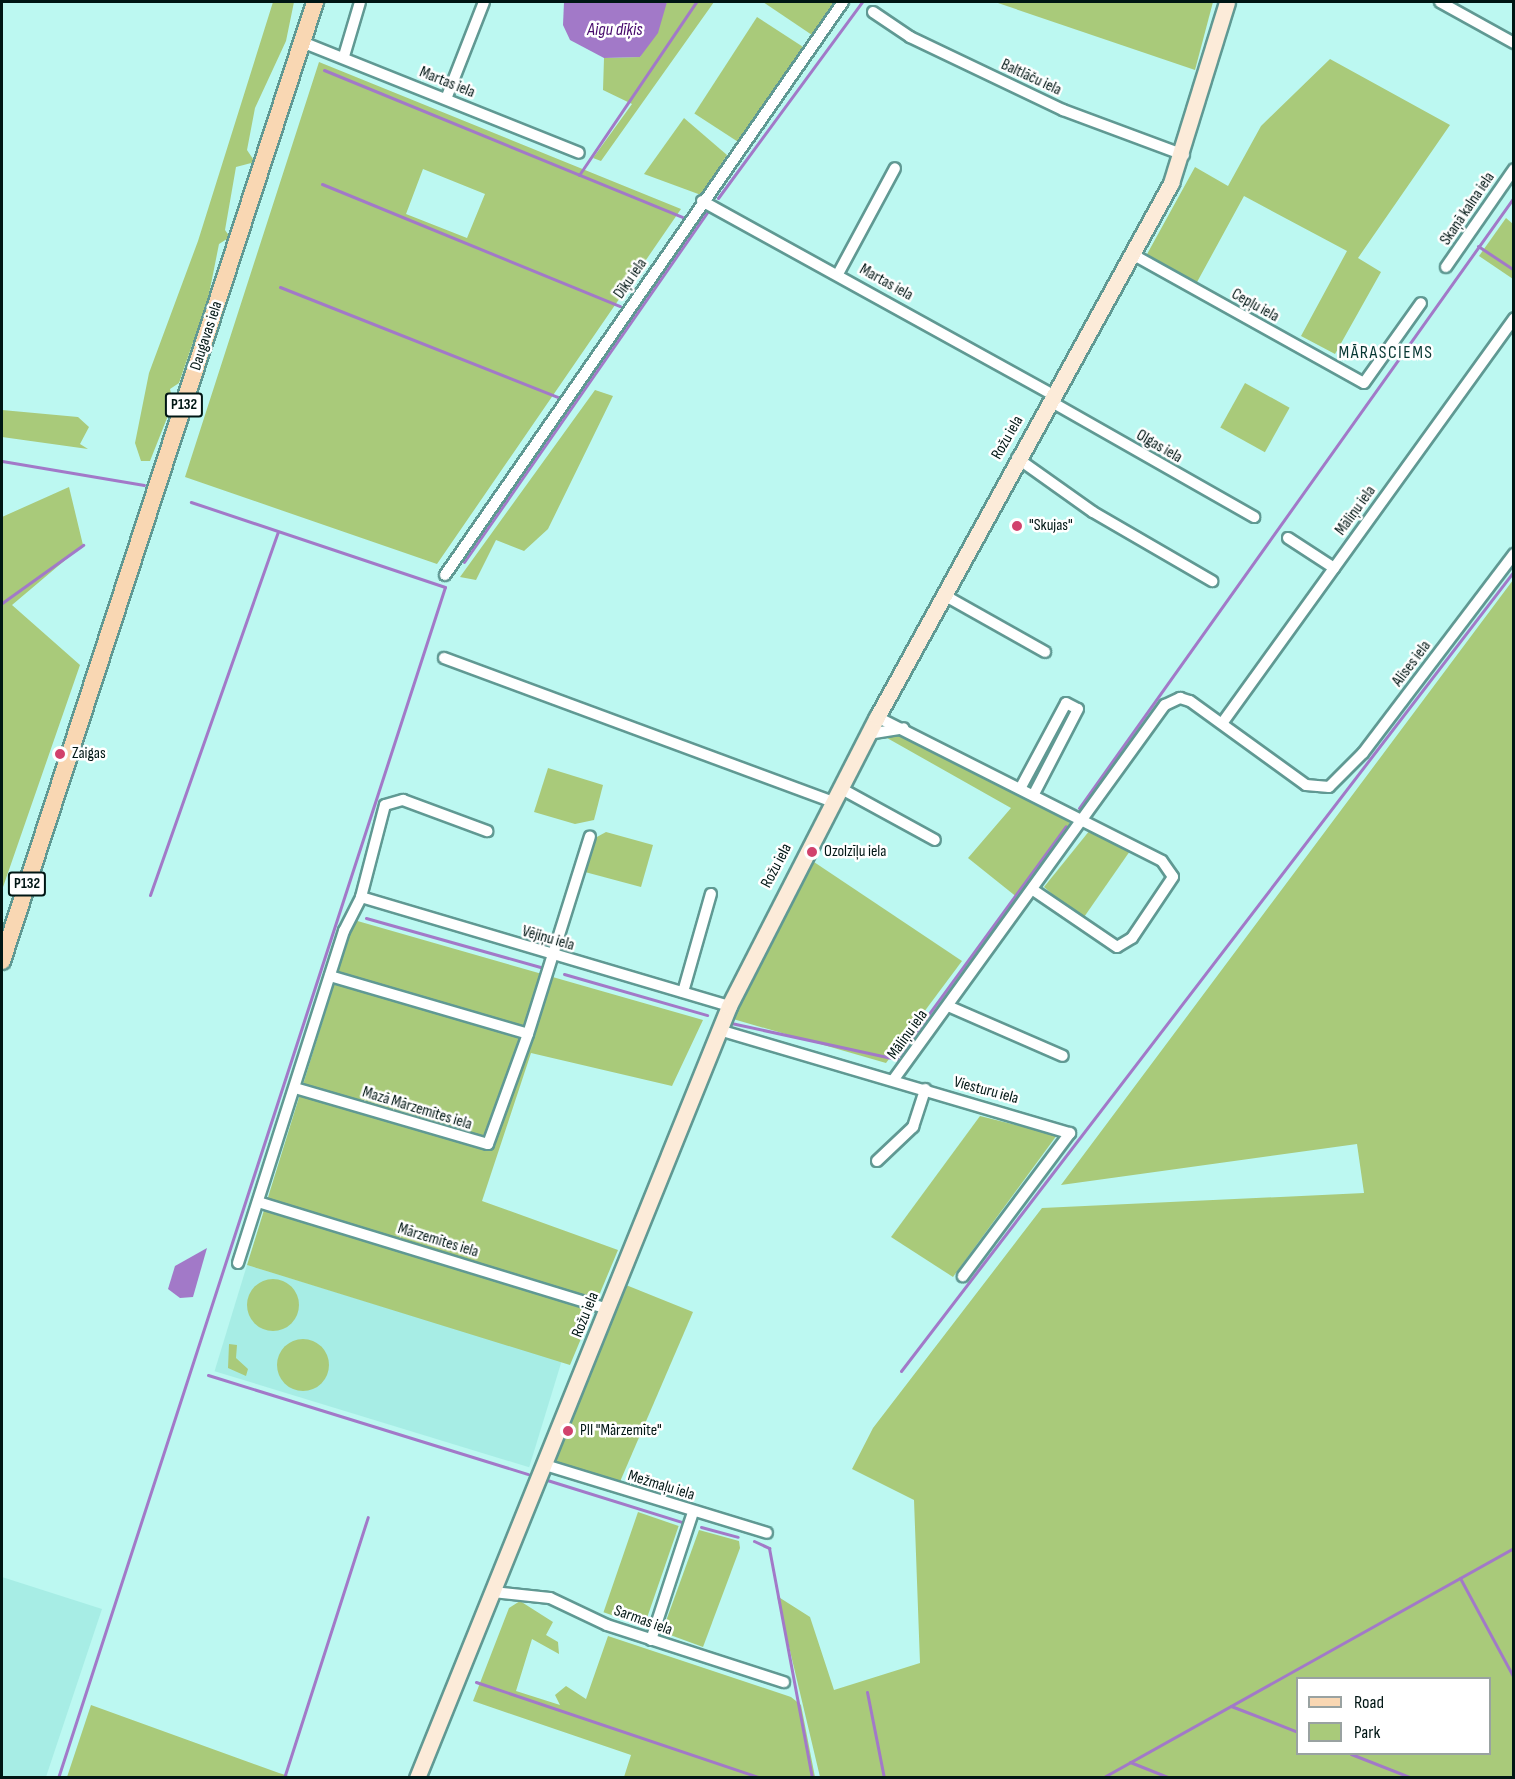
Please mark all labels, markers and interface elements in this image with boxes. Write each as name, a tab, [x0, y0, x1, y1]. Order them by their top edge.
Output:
water label: Aigu dīķis	[587, 19, 643, 41]
street label: Baltlāču iela	[998, 56, 1064, 100]
street label: Martas iela	[416, 63, 478, 103]
street label: Skaņā kalna iela	[1437, 169, 1499, 249]
street label: Dīķu iela	[610, 255, 652, 303]
street label: Martas iela	[856, 260, 916, 306]
street label: Cepļu iela	[1228, 285, 1282, 327]
street label: Daugavas iela	[187, 299, 227, 373]
district label: MĀRASCIEMS	[1338, 342, 1434, 364]
road number: P132	[164, 393, 204, 417]
street label: Rožu iela	[988, 413, 1028, 463]
street label: Olgas iela	[1133, 426, 1185, 468]
street label: Māliņu iela	[1332, 482, 1380, 540]
place label: "Skujas"	[1029, 516, 1073, 536]
marker: "Skujas"	[1010, 519, 1024, 533]
street label: Alises iela	[1389, 637, 1435, 691]
place label: Zaigas	[72, 744, 106, 764]
marker: Zaigas	[53, 747, 67, 761]
street label: Rožu iela	[757, 841, 797, 891]
place label: Ozolzīļu iela	[824, 842, 886, 862]
marker: Ozolzīļu iela	[805, 845, 819, 859]
road number: P132	[8, 872, 46, 896]
street label: Vējiņu iela	[520, 922, 576, 956]
street label: Māliņu iela	[884, 1006, 932, 1064]
street label: Viesturu iela	[952, 1073, 1020, 1109]
street label: Mazā Mārzemītes iela	[360, 1083, 474, 1135]
street label: Mārzemītes iela	[395, 1220, 481, 1262]
street label: Rožu iela	[568, 1290, 604, 1340]
place label: PII "Mārzemīte"	[580, 1421, 662, 1441]
marker: PII "Mārzemīte"	[561, 1424, 575, 1438]
street label: Mežmaļu iela	[625, 1467, 697, 1505]
street label: Sarmas iela	[611, 1602, 675, 1640]
legend	[1296, 1677, 1491, 1755]
text: Road	[1354, 1692, 1384, 1713]
text: Park	[1354, 1722, 1380, 1743]

